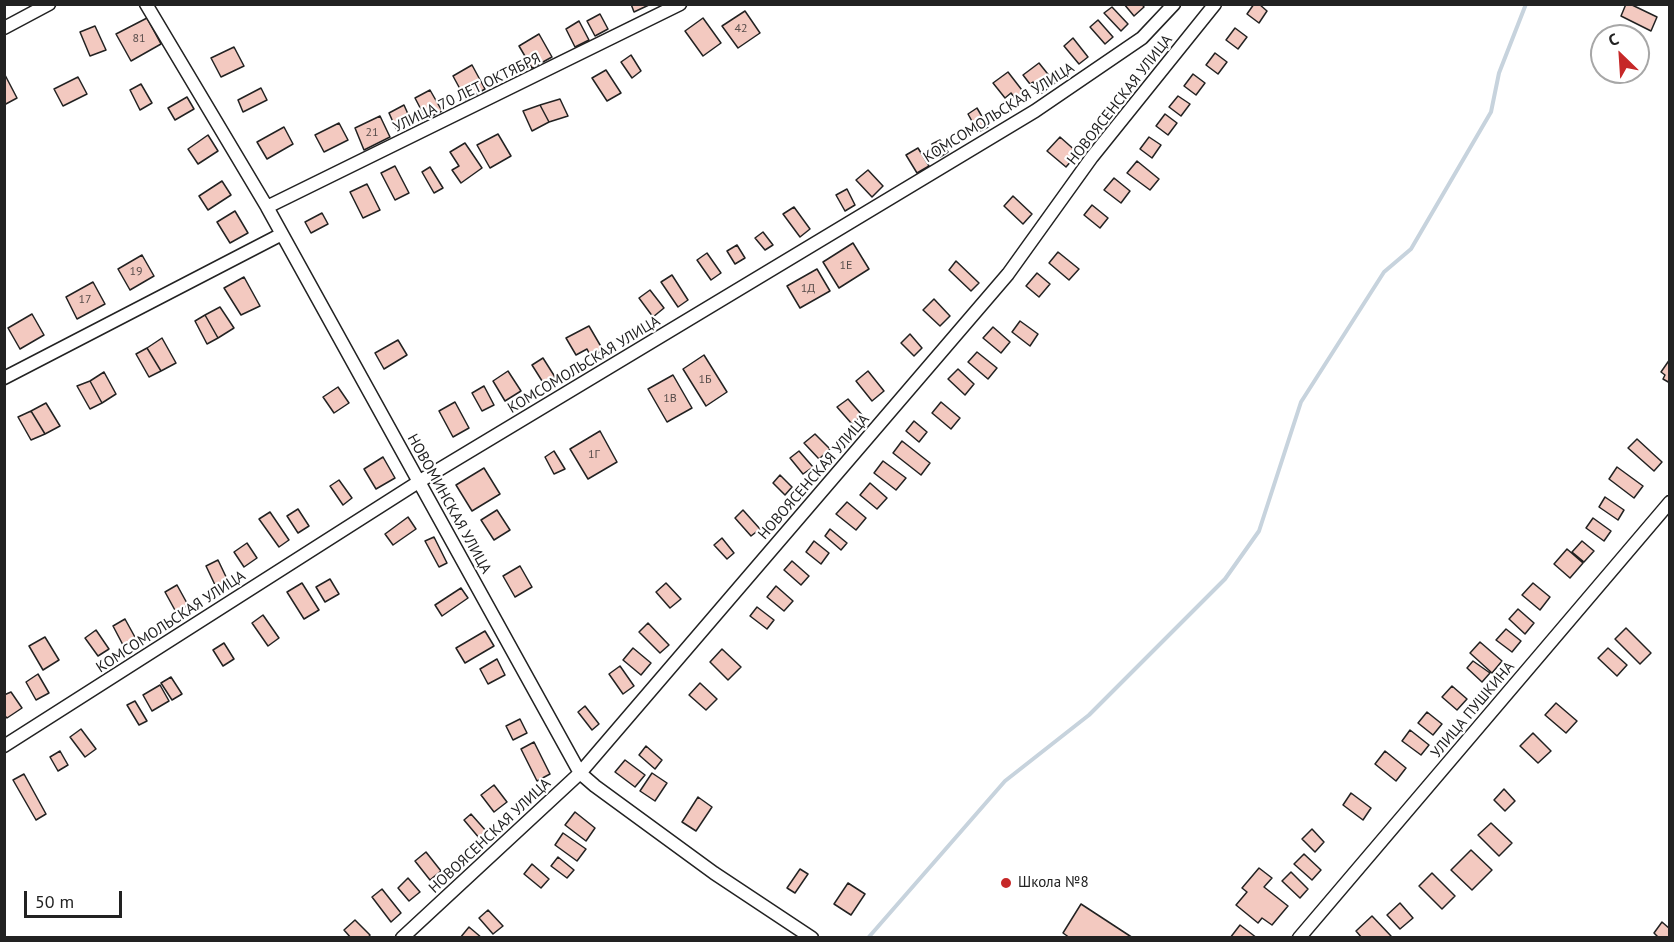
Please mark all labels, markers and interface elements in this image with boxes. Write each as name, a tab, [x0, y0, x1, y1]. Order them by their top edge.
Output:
house number: 42	[734, 22, 748, 36]
north arrow	[1590, 24, 1650, 84]
text: С	[1605, 29, 1622, 50]
street label: НОВОЯСЕНСКАЯ УЛИЦА	[1064, 31, 1176, 169]
house number: 81	[132, 32, 146, 46]
street label: УЛИЦА 70 ЛЕТ ОКТЯБРЯ	[390, 49, 544, 137]
street label: КОМСОМОЛЬСКАЯ УЛИЦА	[920, 59, 1078, 167]
house number: 21	[365, 126, 379, 140]
house number: 1Е	[840, 259, 852, 273]
house number: 19	[129, 265, 143, 279]
house number: 1Д	[801, 282, 815, 296]
house number: 17	[78, 293, 92, 307]
street label: КОМСОМОЛЬСКАЯ УЛИЦА	[505, 312, 663, 418]
house number: 1Б	[698, 373, 712, 387]
house number: 1В	[663, 392, 677, 406]
street label: НОВОЯСЕНСКАЯ УЛИЦА	[755, 411, 873, 543]
street label: НОВОМИНСКАЯ УЛИЦА	[403, 431, 495, 577]
house number: 1Г	[588, 448, 600, 462]
street label: КОМСОМОЛЬСКАЯ УЛИЦА	[93, 567, 249, 677]
street label: УЛИЦА ПУШКИНА	[1428, 658, 1518, 762]
street label: НОВОЯСЕНСКАЯ УЛИЦА	[425, 775, 555, 897]
place label: Школа №8	[1018, 874, 1089, 892]
marker: Школа №8	[999, 876, 1013, 890]
scale bar	[27, 879, 124, 917]
text: 50 m	[35, 890, 74, 913]

